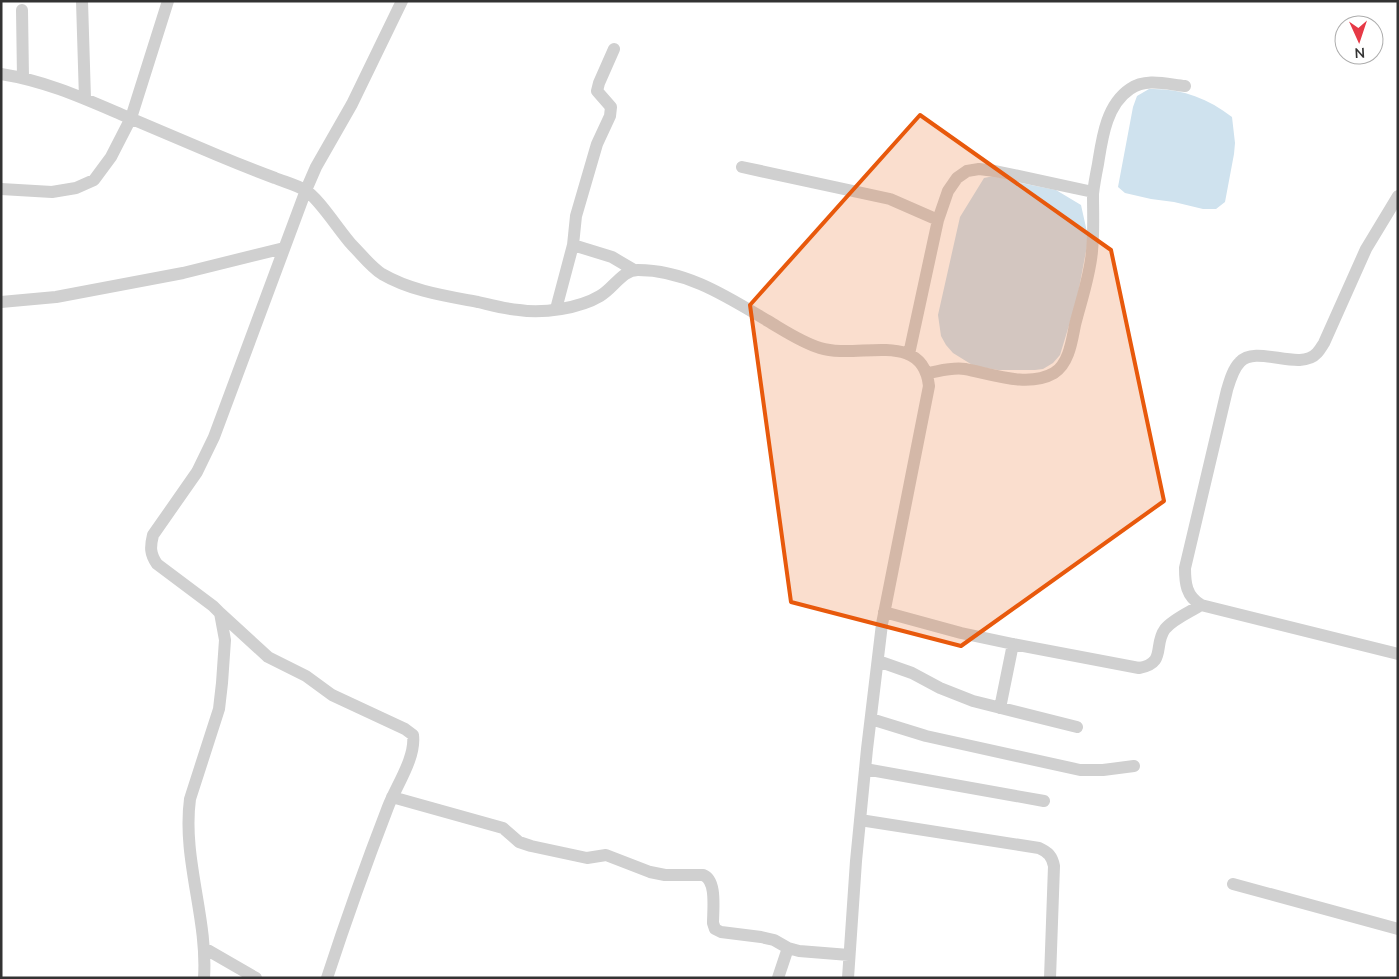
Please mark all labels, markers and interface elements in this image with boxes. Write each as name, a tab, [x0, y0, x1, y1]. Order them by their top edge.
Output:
north arrow	[1334, 15, 1384, 65]
text: N	[1354, 43, 1365, 62]

